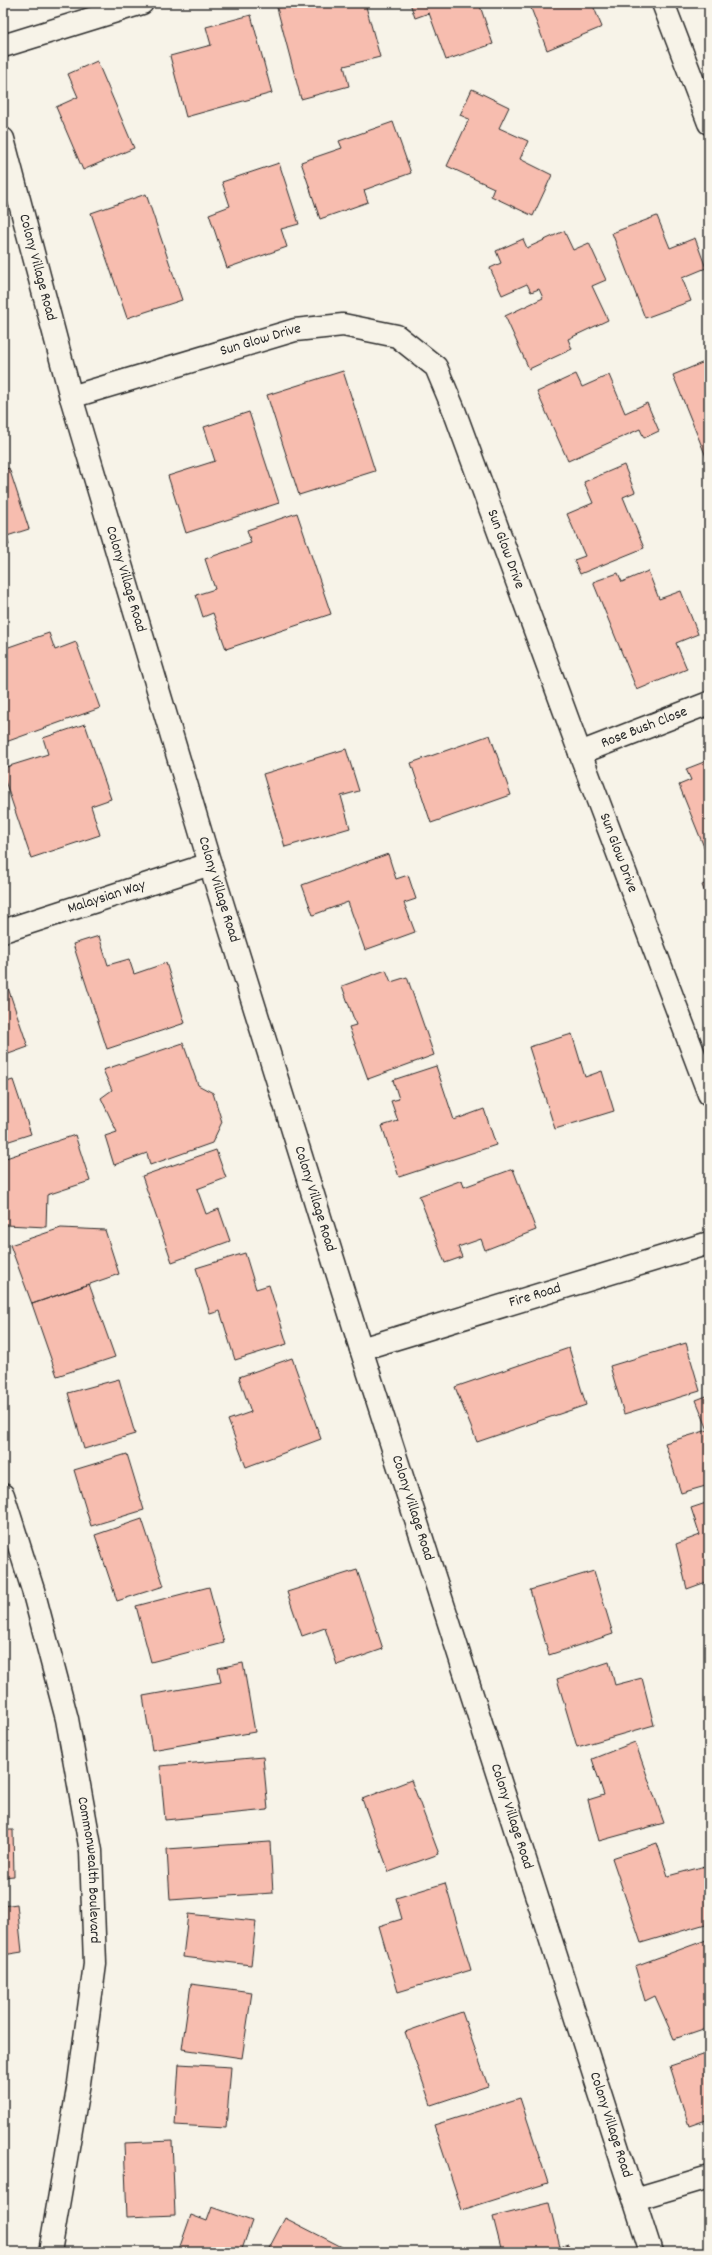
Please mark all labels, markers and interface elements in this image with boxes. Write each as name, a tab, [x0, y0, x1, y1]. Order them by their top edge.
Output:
street label: Colony Village Road	[12, 212, 62, 323]
street label: Sun Glow Drive	[218, 318, 302, 363]
street label: Sun Glow Drive	[480, 506, 530, 593]
street label: Colony Village Road	[99, 524, 151, 635]
street label: Rose Bush Close	[598, 701, 691, 755]
street label: Sun Glow Drive	[593, 810, 643, 896]
street label: Colony Village Road	[191, 834, 245, 945]
street label: Malaysian Way	[65, 874, 149, 920]
street label: Colony Village Road	[288, 1143, 341, 1255]
street label: Fire Road	[506, 1278, 564, 1314]
street label: Colony Village Road	[385, 1452, 439, 1564]
street label: Colony Village Road	[484, 1761, 538, 1872]
street label: Commonwealth Boulevard	[70, 1795, 105, 1944]
street label: Colony Village Road	[583, 2069, 637, 2181]

